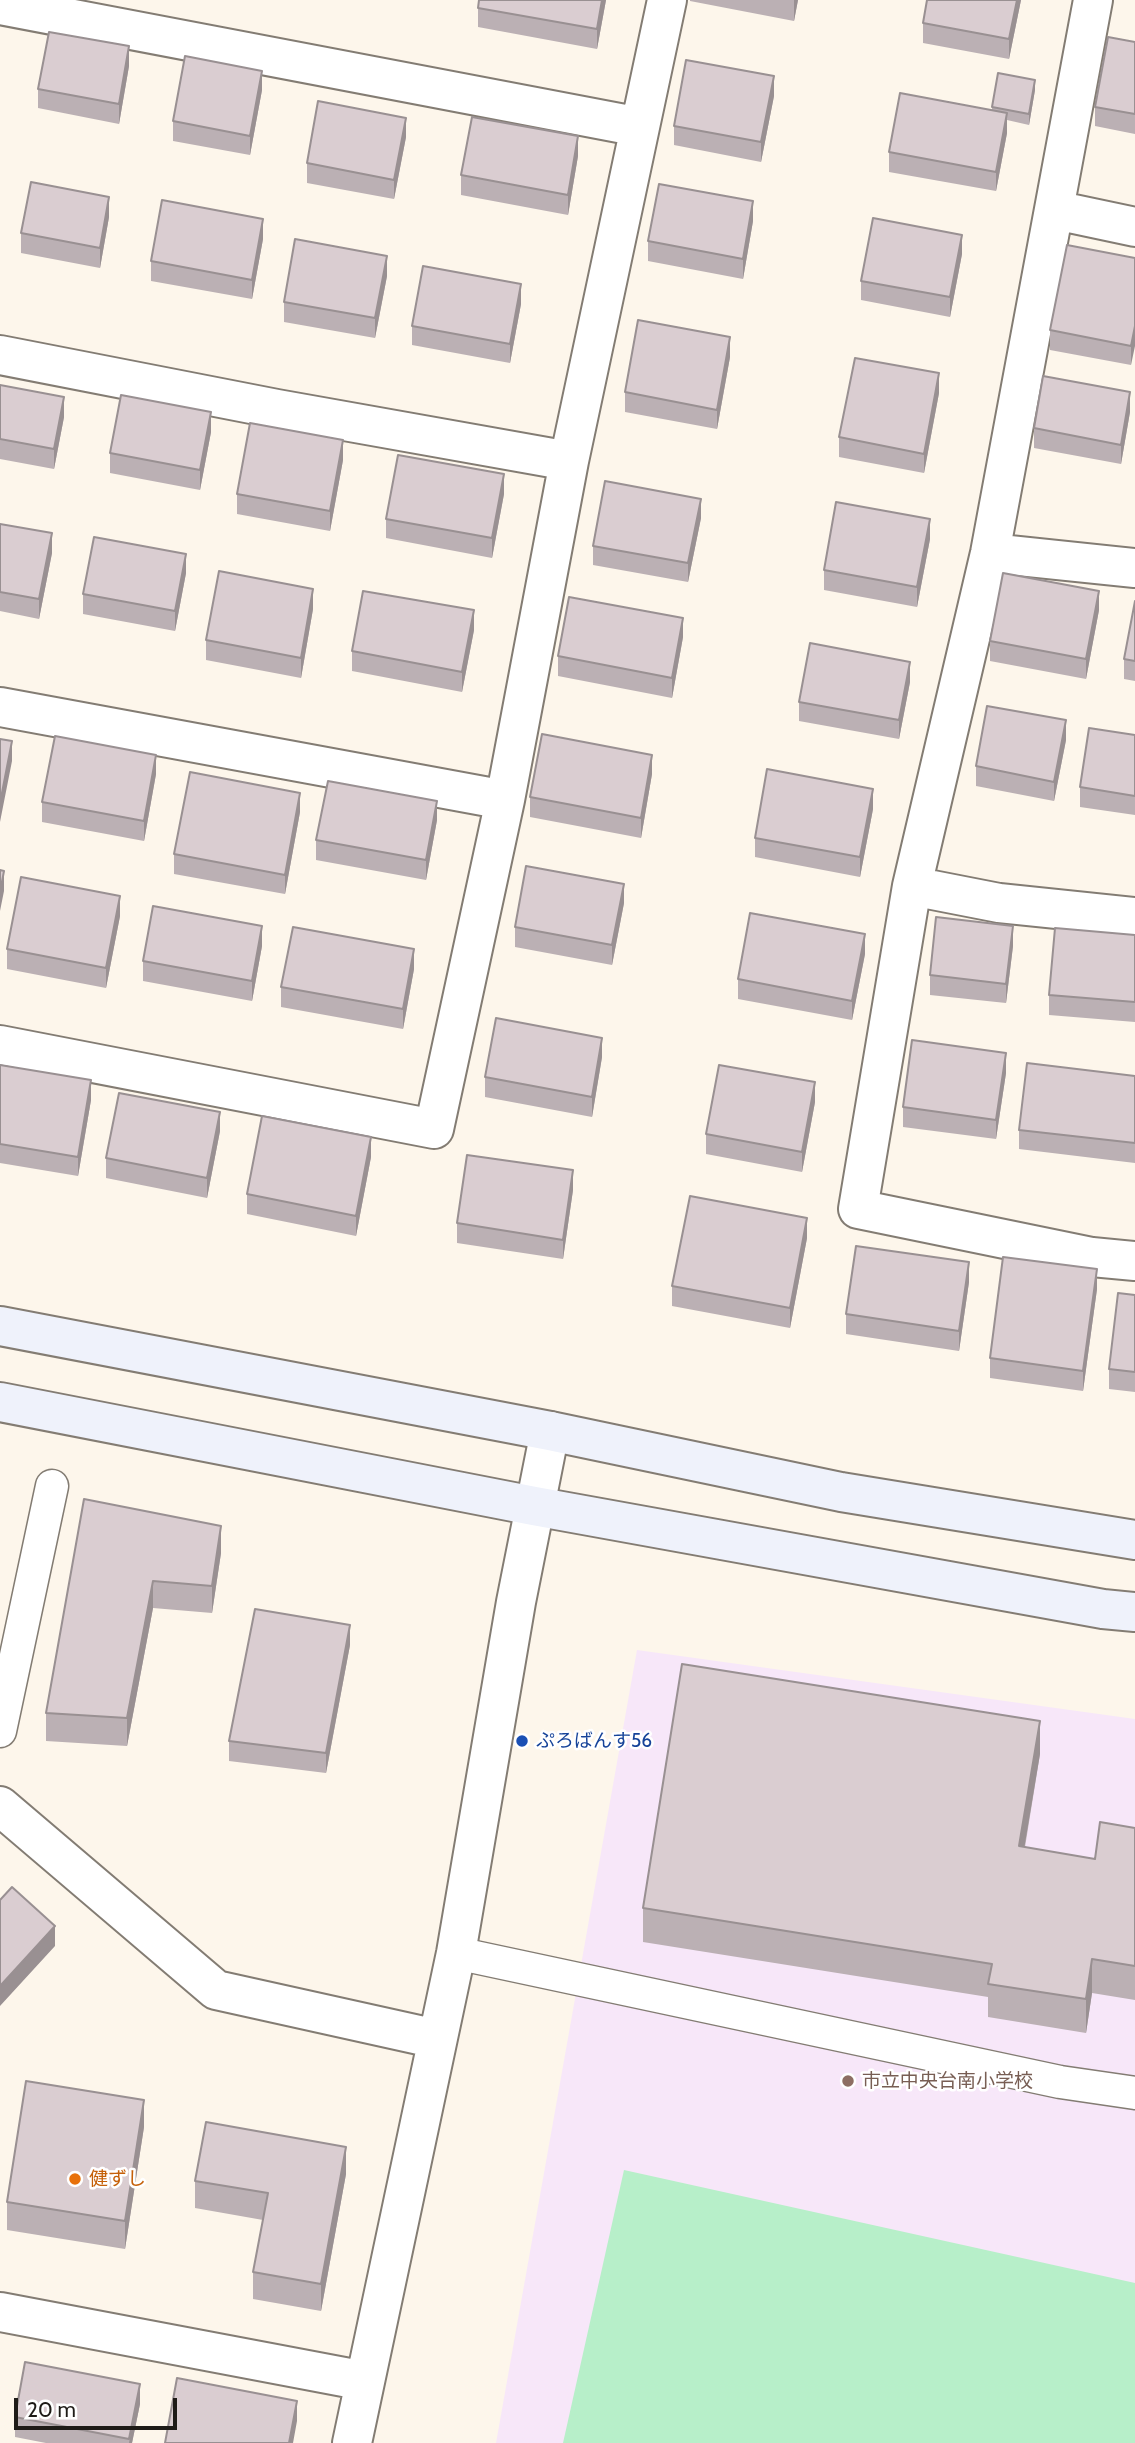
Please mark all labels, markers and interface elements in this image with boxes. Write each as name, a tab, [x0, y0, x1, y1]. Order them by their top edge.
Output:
place label: ぷろばんす56	[536, 1730, 652, 1752]
marker: ぷろばんす56	[514, 1733, 530, 1749]
place label: 市立中央台南小学校	[862, 2070, 1033, 2092]
marker: 市立中央台南小学校	[840, 2073, 856, 2089]
place label: 健ずし	[89, 2168, 146, 2190]
marker: 健ずし	[67, 2171, 83, 2187]
scale bar	[18, 2384, 180, 2428]
text: 20 m	[27, 2397, 76, 2422]

